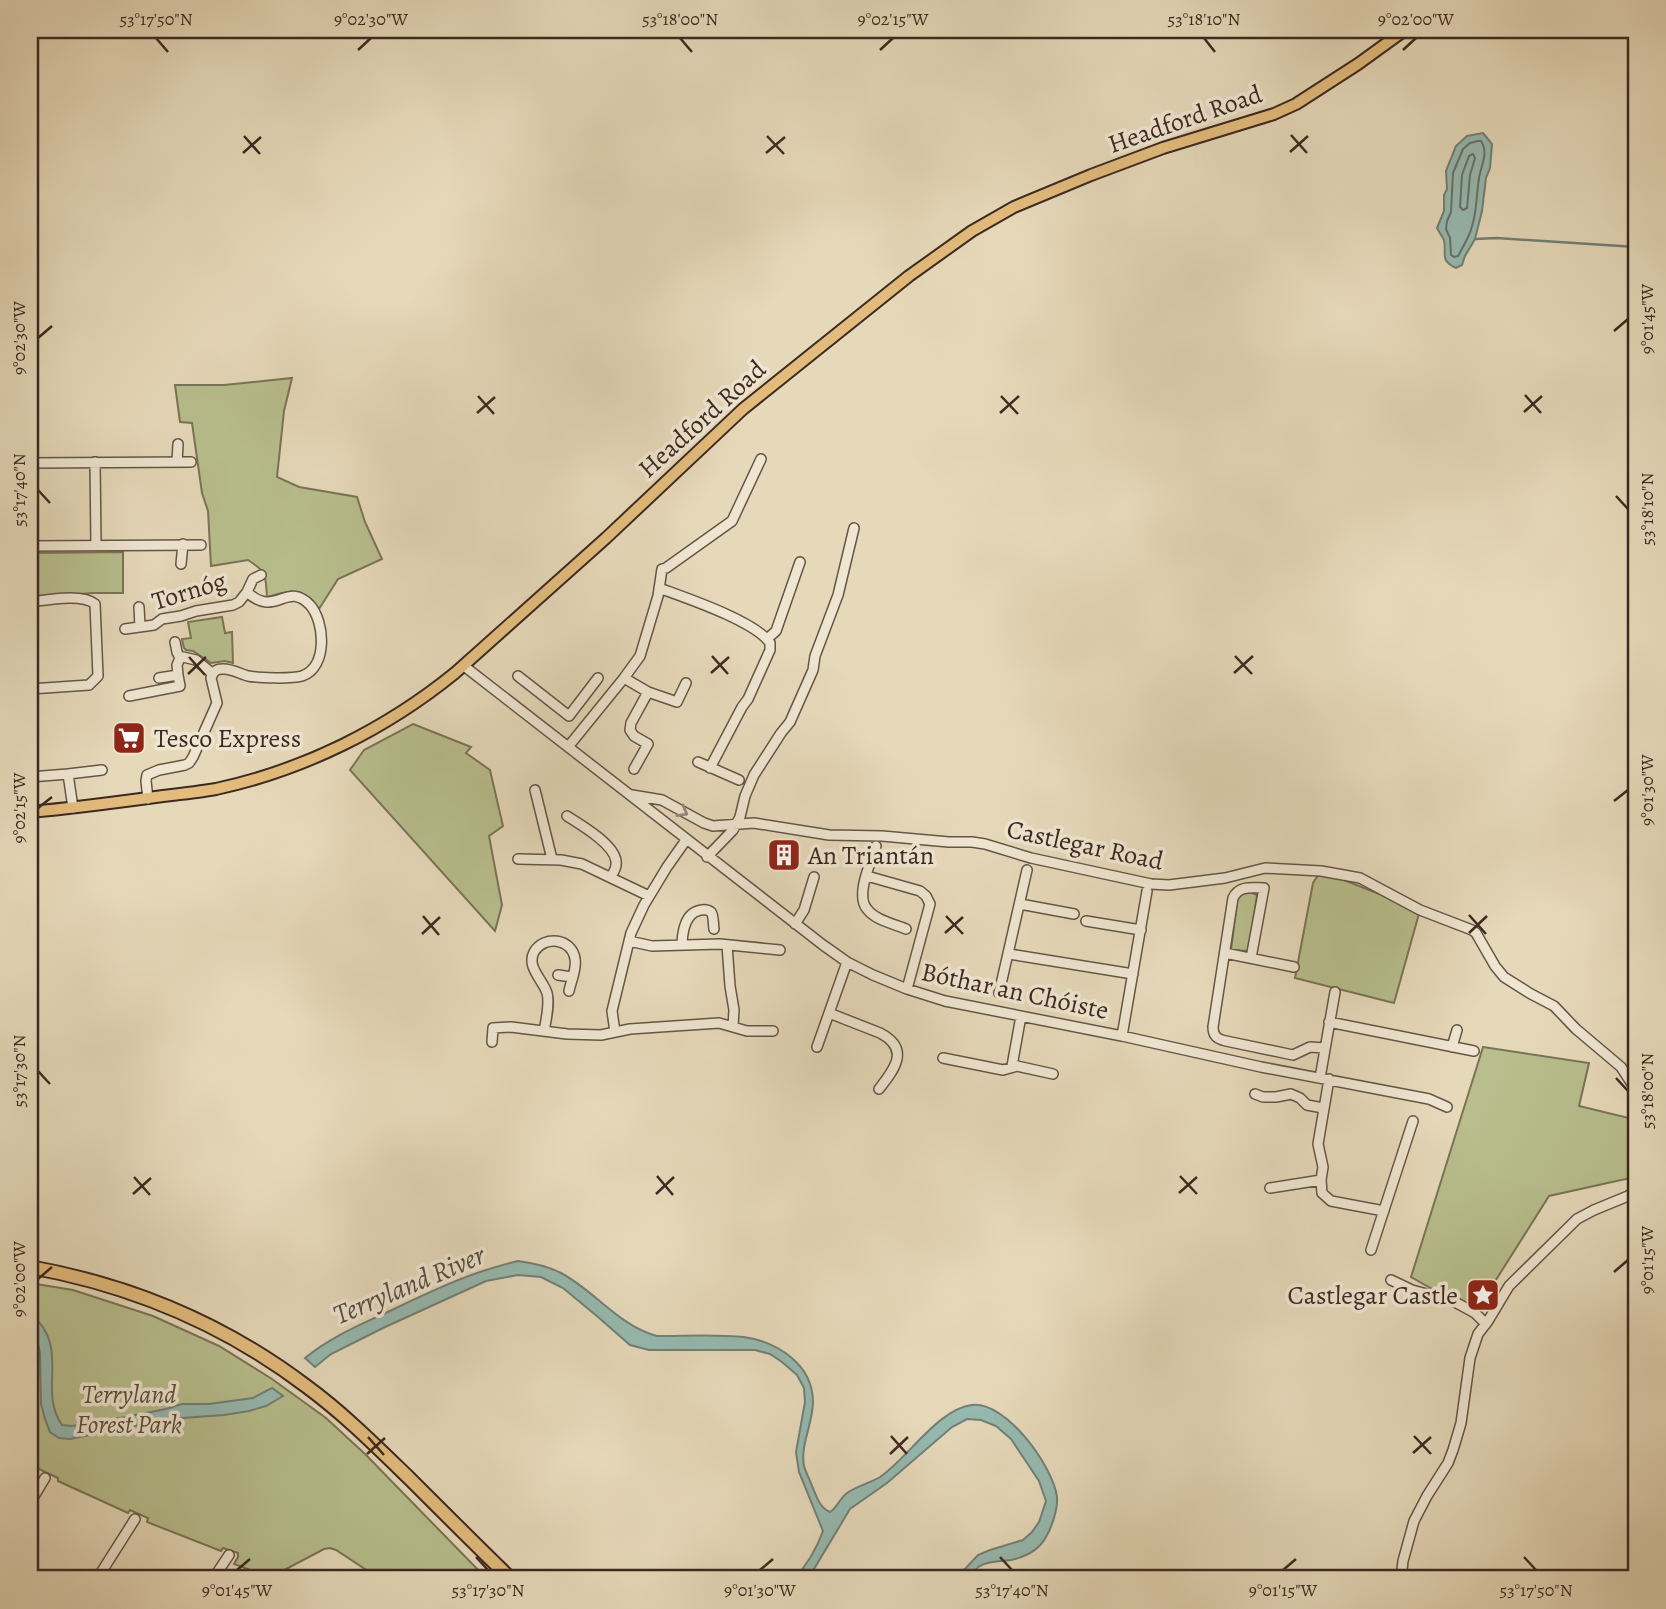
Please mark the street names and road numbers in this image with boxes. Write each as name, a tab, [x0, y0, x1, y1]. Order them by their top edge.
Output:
street label: Headford Road	[1103, 76, 1267, 162]
street label: Headford Road	[631, 352, 773, 486]
street label: Tornóg	[148, 563, 230, 619]
street label: Castlegar Road	[1003, 811, 1167, 879]
street label: Bóthar an Chóiste	[918, 954, 1112, 1028]

